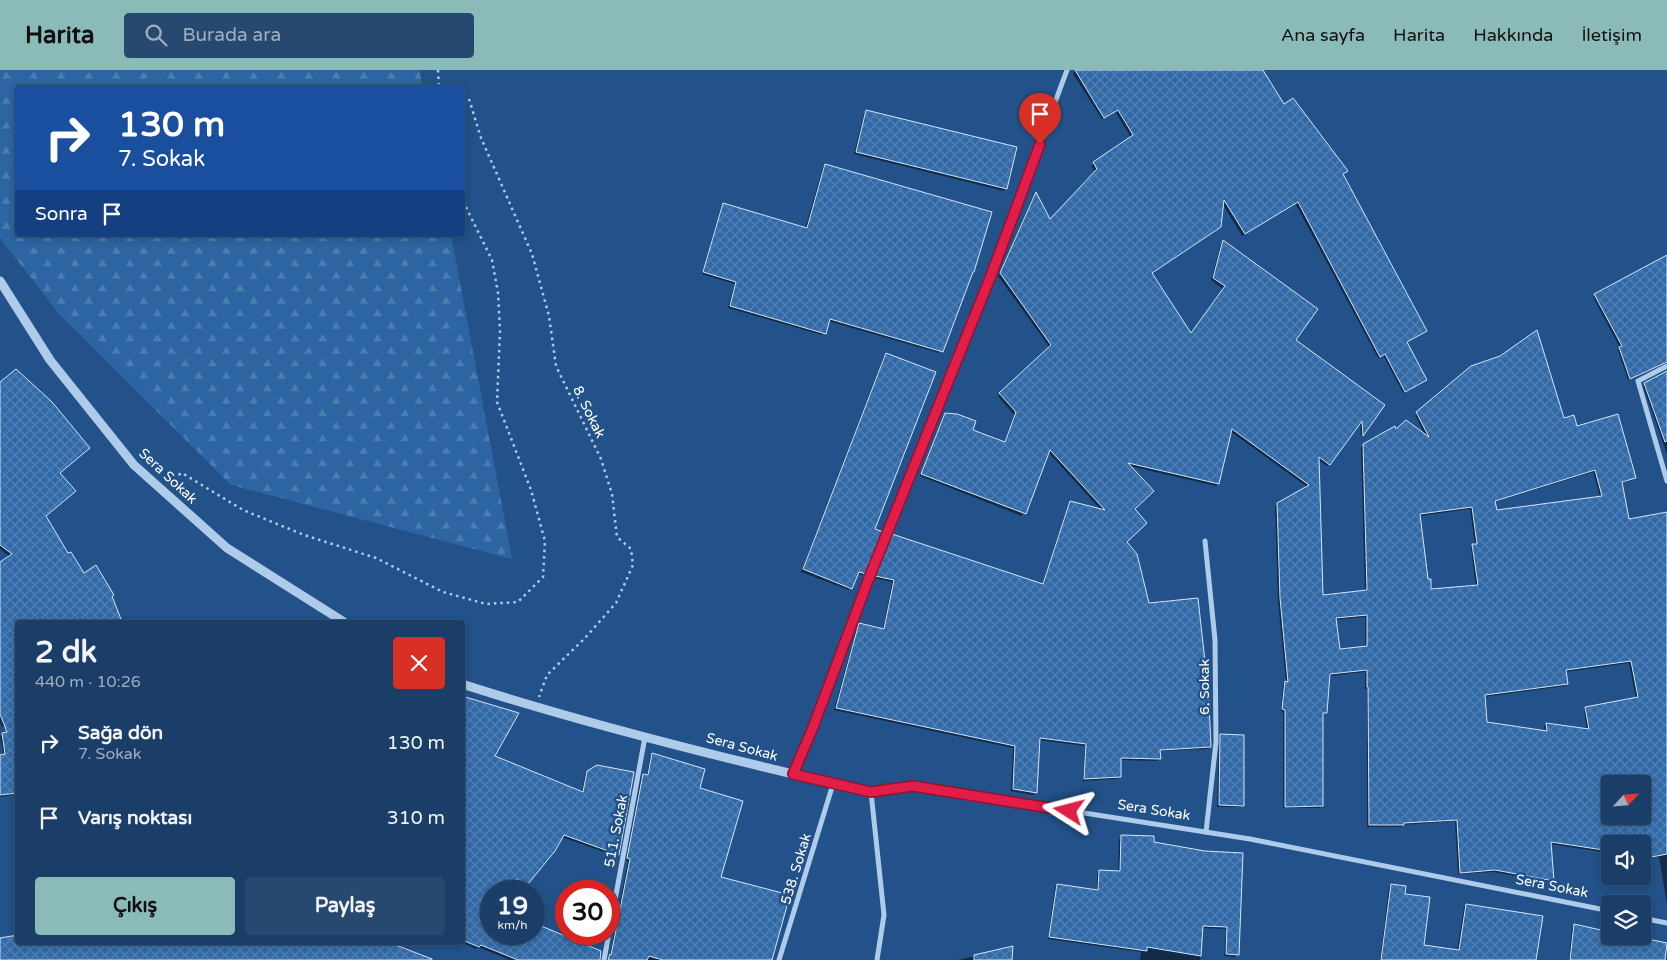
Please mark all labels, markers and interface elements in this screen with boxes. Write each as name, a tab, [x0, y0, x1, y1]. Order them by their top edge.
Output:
search box	[124, 13, 474, 58]
text: Harita	[25, 21, 94, 50]
icon: search	[142, 21, 170, 49]
text: Burada ara	[182, 24, 281, 46]
text: Ana sayfa	[1281, 24, 1365, 46]
text: Harita	[1393, 24, 1445, 46]
text: Hakkında	[1473, 24, 1553, 46]
text: İletişim	[1581, 24, 1642, 46]
pin	[1019, 93, 1061, 144]
icon: arrive	[1026, 100, 1054, 128]
text: 130 m	[118, 104, 225, 146]
icon: right	[35, 105, 100, 170]
text: 7. Sokak	[118, 146, 205, 172]
icon: arrive	[98, 200, 126, 228]
text: Sonra	[35, 203, 88, 225]
street label: 8. Sokak	[569, 383, 609, 441]
street label: Sera Sokak	[135, 445, 201, 508]
text: 2 dk	[35, 634, 97, 671]
button: close	[393, 637, 445, 689]
street label: 6. Sokak	[1196, 659, 1213, 715]
text: 440 m · 10:26	[35, 672, 141, 692]
text: Sağa dön	[78, 722, 163, 744]
icon: right	[35, 729, 63, 757]
street label: Sera Sokak	[704, 729, 780, 765]
text: 130 m	[387, 732, 445, 754]
text: 7. Sokak	[78, 744, 141, 764]
north arrow	[1601, 775, 1651, 825]
map controls	[1601, 775, 1651, 945]
position arrow	[1042, 784, 1094, 836]
street label: 511. Sokak	[601, 793, 631, 869]
street label: Sera Sokak	[1116, 796, 1192, 824]
icon: arrive	[35, 804, 63, 832]
text: Varış noktası	[78, 807, 192, 829]
text: 310 m	[387, 807, 445, 829]
street label: 538. Sokak	[777, 831, 815, 907]
button: sound	[1601, 835, 1651, 885]
street label: Sera Sokak	[1514, 871, 1590, 901]
button: Çıkış	[35, 877, 235, 935]
button: Paylaş	[245, 877, 445, 935]
speed limit sign: 30	[555, 880, 620, 945]
text: 19	[497, 891, 528, 921]
button: layers	[1601, 895, 1651, 945]
text: km/h	[497, 918, 528, 932]

